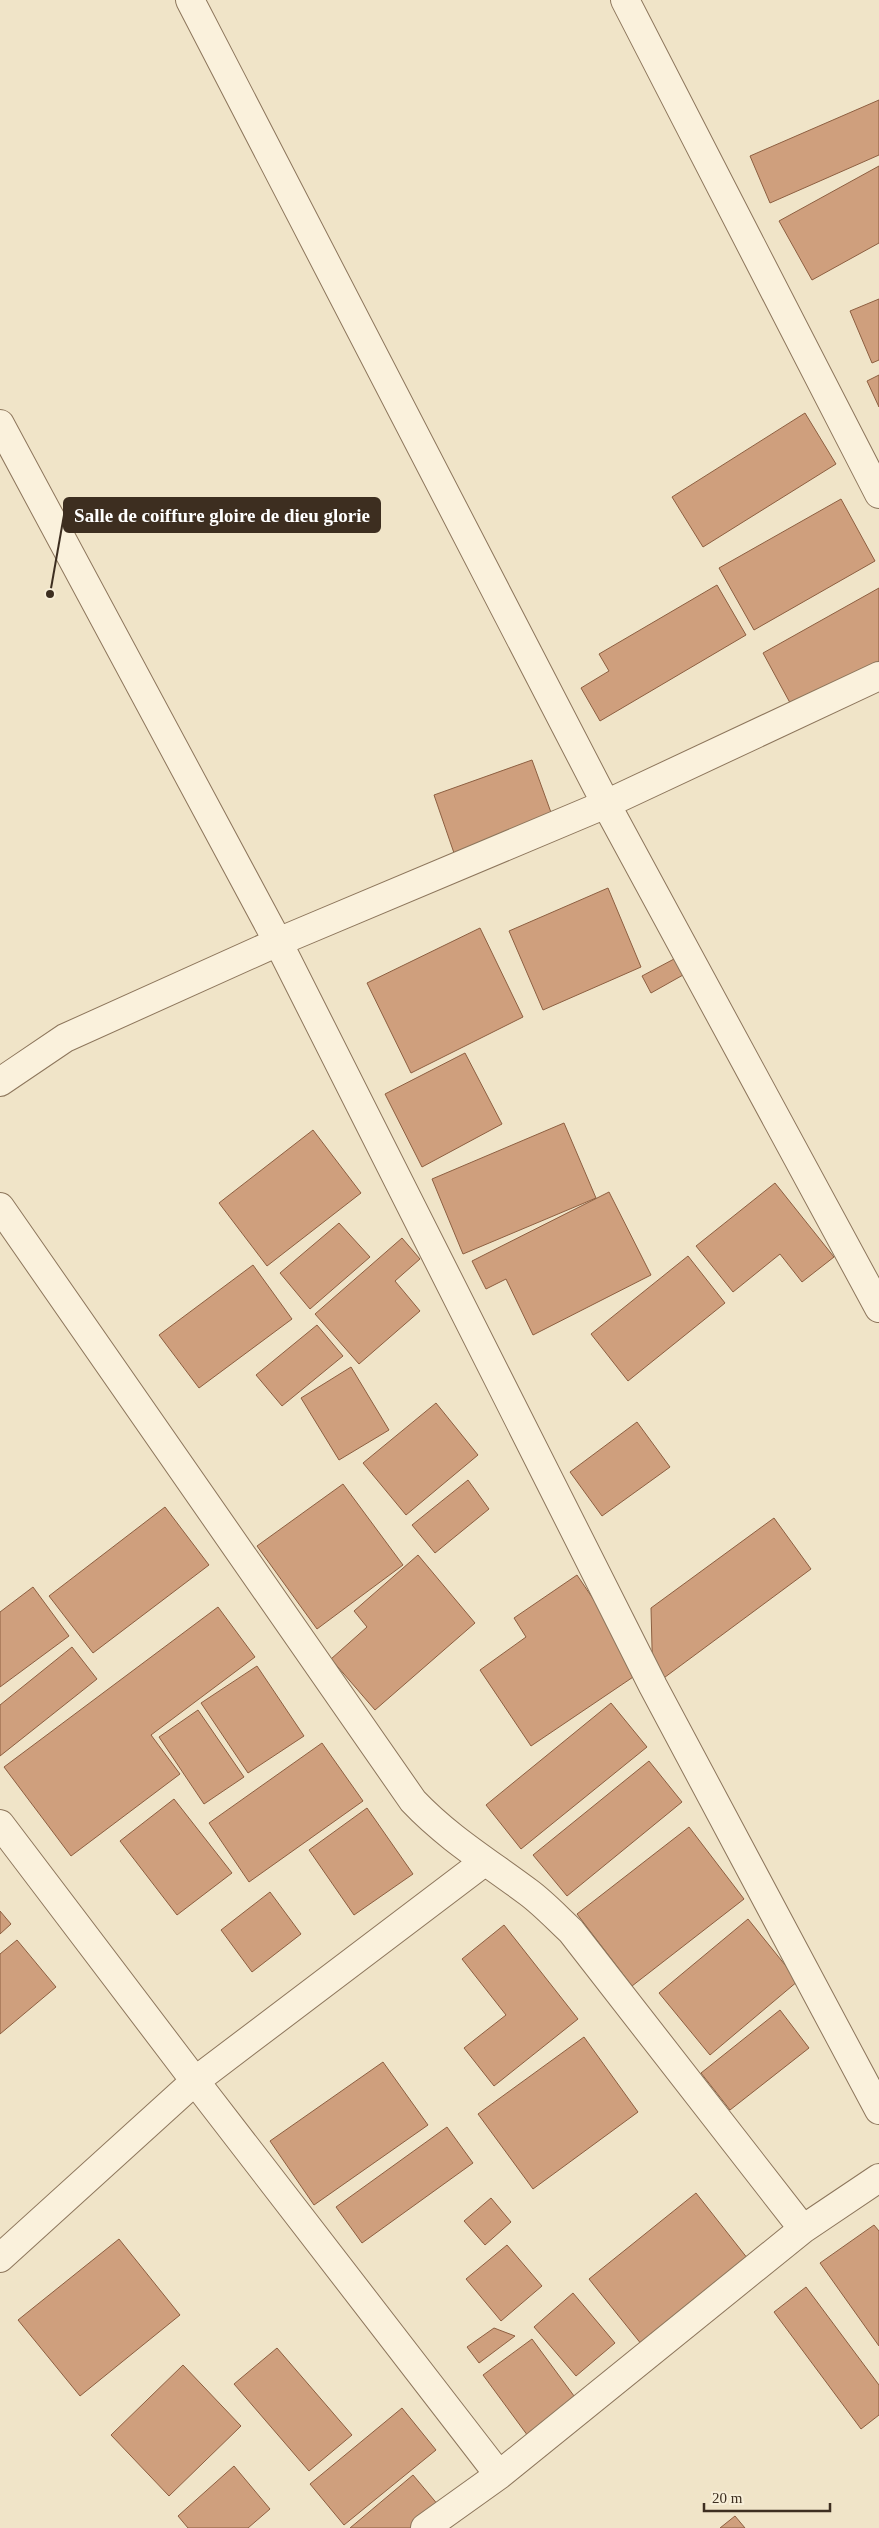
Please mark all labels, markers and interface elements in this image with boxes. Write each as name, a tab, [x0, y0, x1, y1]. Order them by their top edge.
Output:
callout: Salle de coiffure gloire de dieu glorie	[64, 498, 380, 532]
text: Salle de coiffure gloire de dieu glorie	[74, 505, 370, 526]
scale bar	[704, 2480, 830, 2512]
text: 20 m	[712, 2490, 743, 2506]

